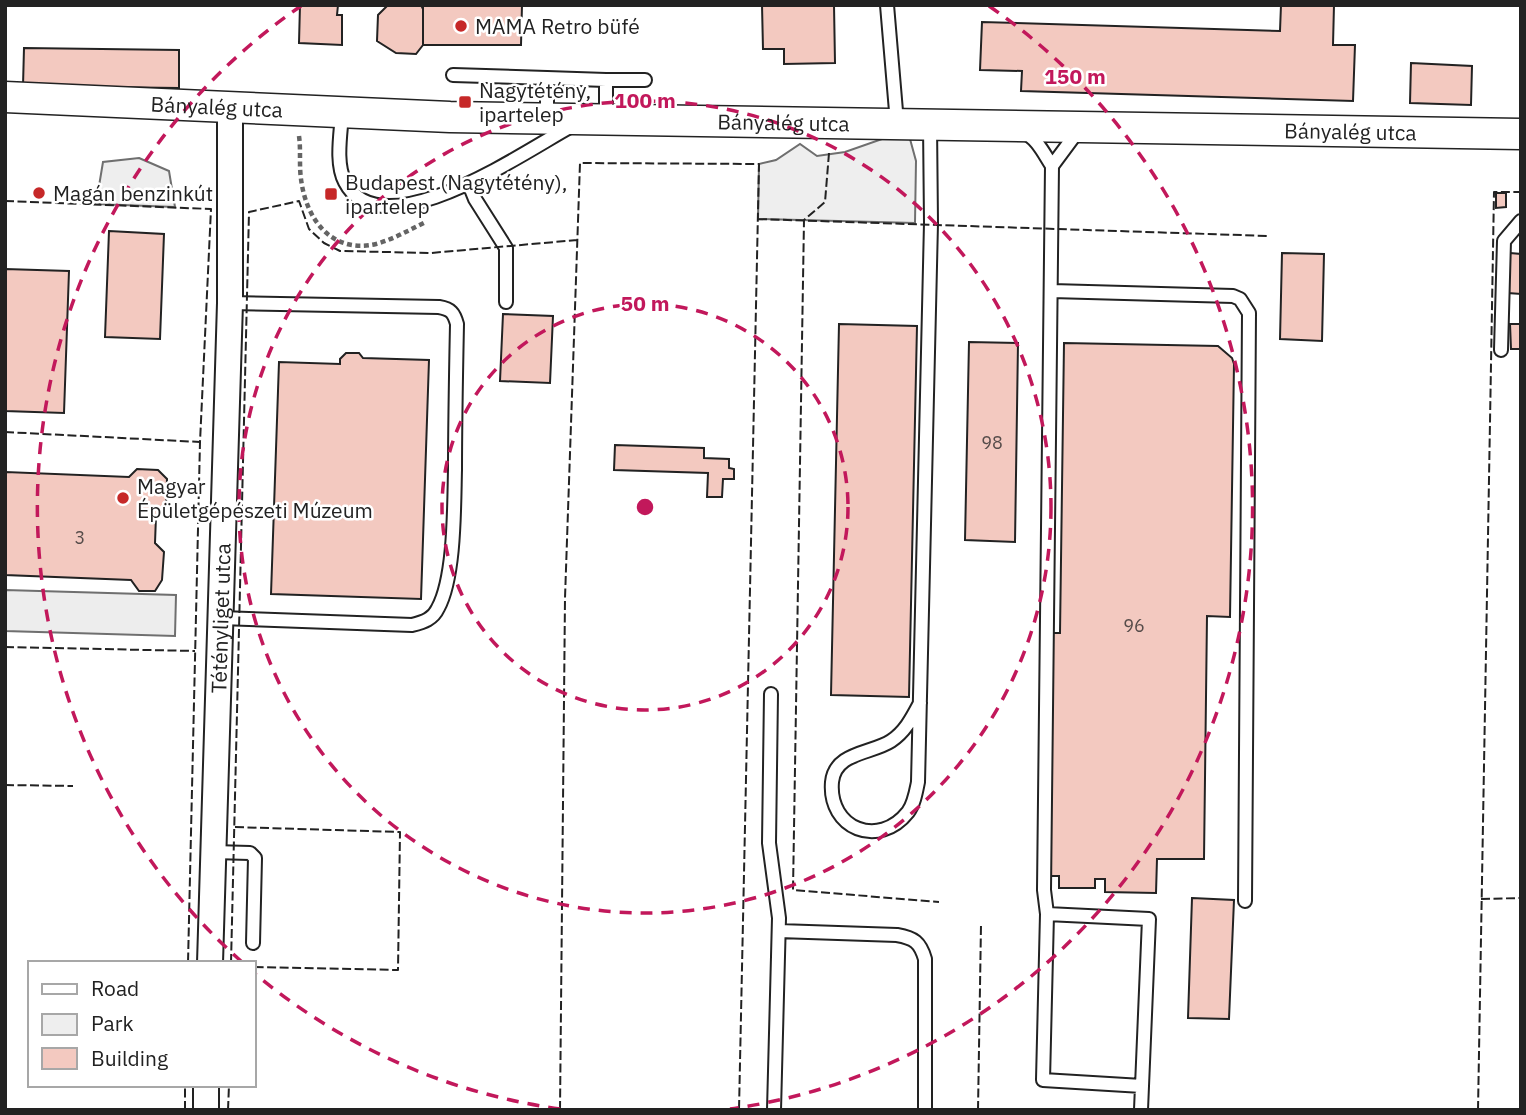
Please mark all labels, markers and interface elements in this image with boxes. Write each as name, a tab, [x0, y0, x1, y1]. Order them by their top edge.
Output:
place label: MAMA Retro büfé	[475, 12, 640, 40]
marker: MAMA Retro büfé	[453, 18, 469, 34]
text: 150 m	[1044, 62, 1106, 90]
place label: Nagytétény, ipartelep	[479, 76, 591, 128]
text: 100 m	[614, 86, 676, 114]
street label: Bányalég utca	[150, 90, 284, 123]
marker: Nagytétény, ipartelep	[457, 94, 473, 110]
street label: Bányalég utca	[717, 107, 850, 137]
street label: Bányalég utca	[1284, 116, 1417, 146]
place label: Budapest (Nagytétény), ipartelep	[345, 168, 568, 220]
place label: Magán benzinkút	[53, 179, 213, 207]
marker: Magán benzinkút	[31, 185, 47, 201]
marker: Budapest (Nagytétény), ipartelep	[323, 186, 339, 202]
text: 50 m	[621, 289, 669, 317]
house number: 98	[981, 431, 1003, 454]
place label: Magyar Épületgépészeti Múzeum	[137, 472, 373, 524]
marker: Magyar Épületgépészeti Múzeum	[115, 490, 131, 506]
centre of rings	[633, 495, 657, 519]
house number: 3	[75, 526, 85, 549]
street label: Tétényliget utca	[204, 543, 237, 694]
house number: 96	[1123, 614, 1145, 637]
legend	[28, 961, 256, 1087]
text: Road	[91, 974, 139, 1002]
text: Park	[91, 1009, 134, 1037]
text: Building	[91, 1044, 168, 1072]

